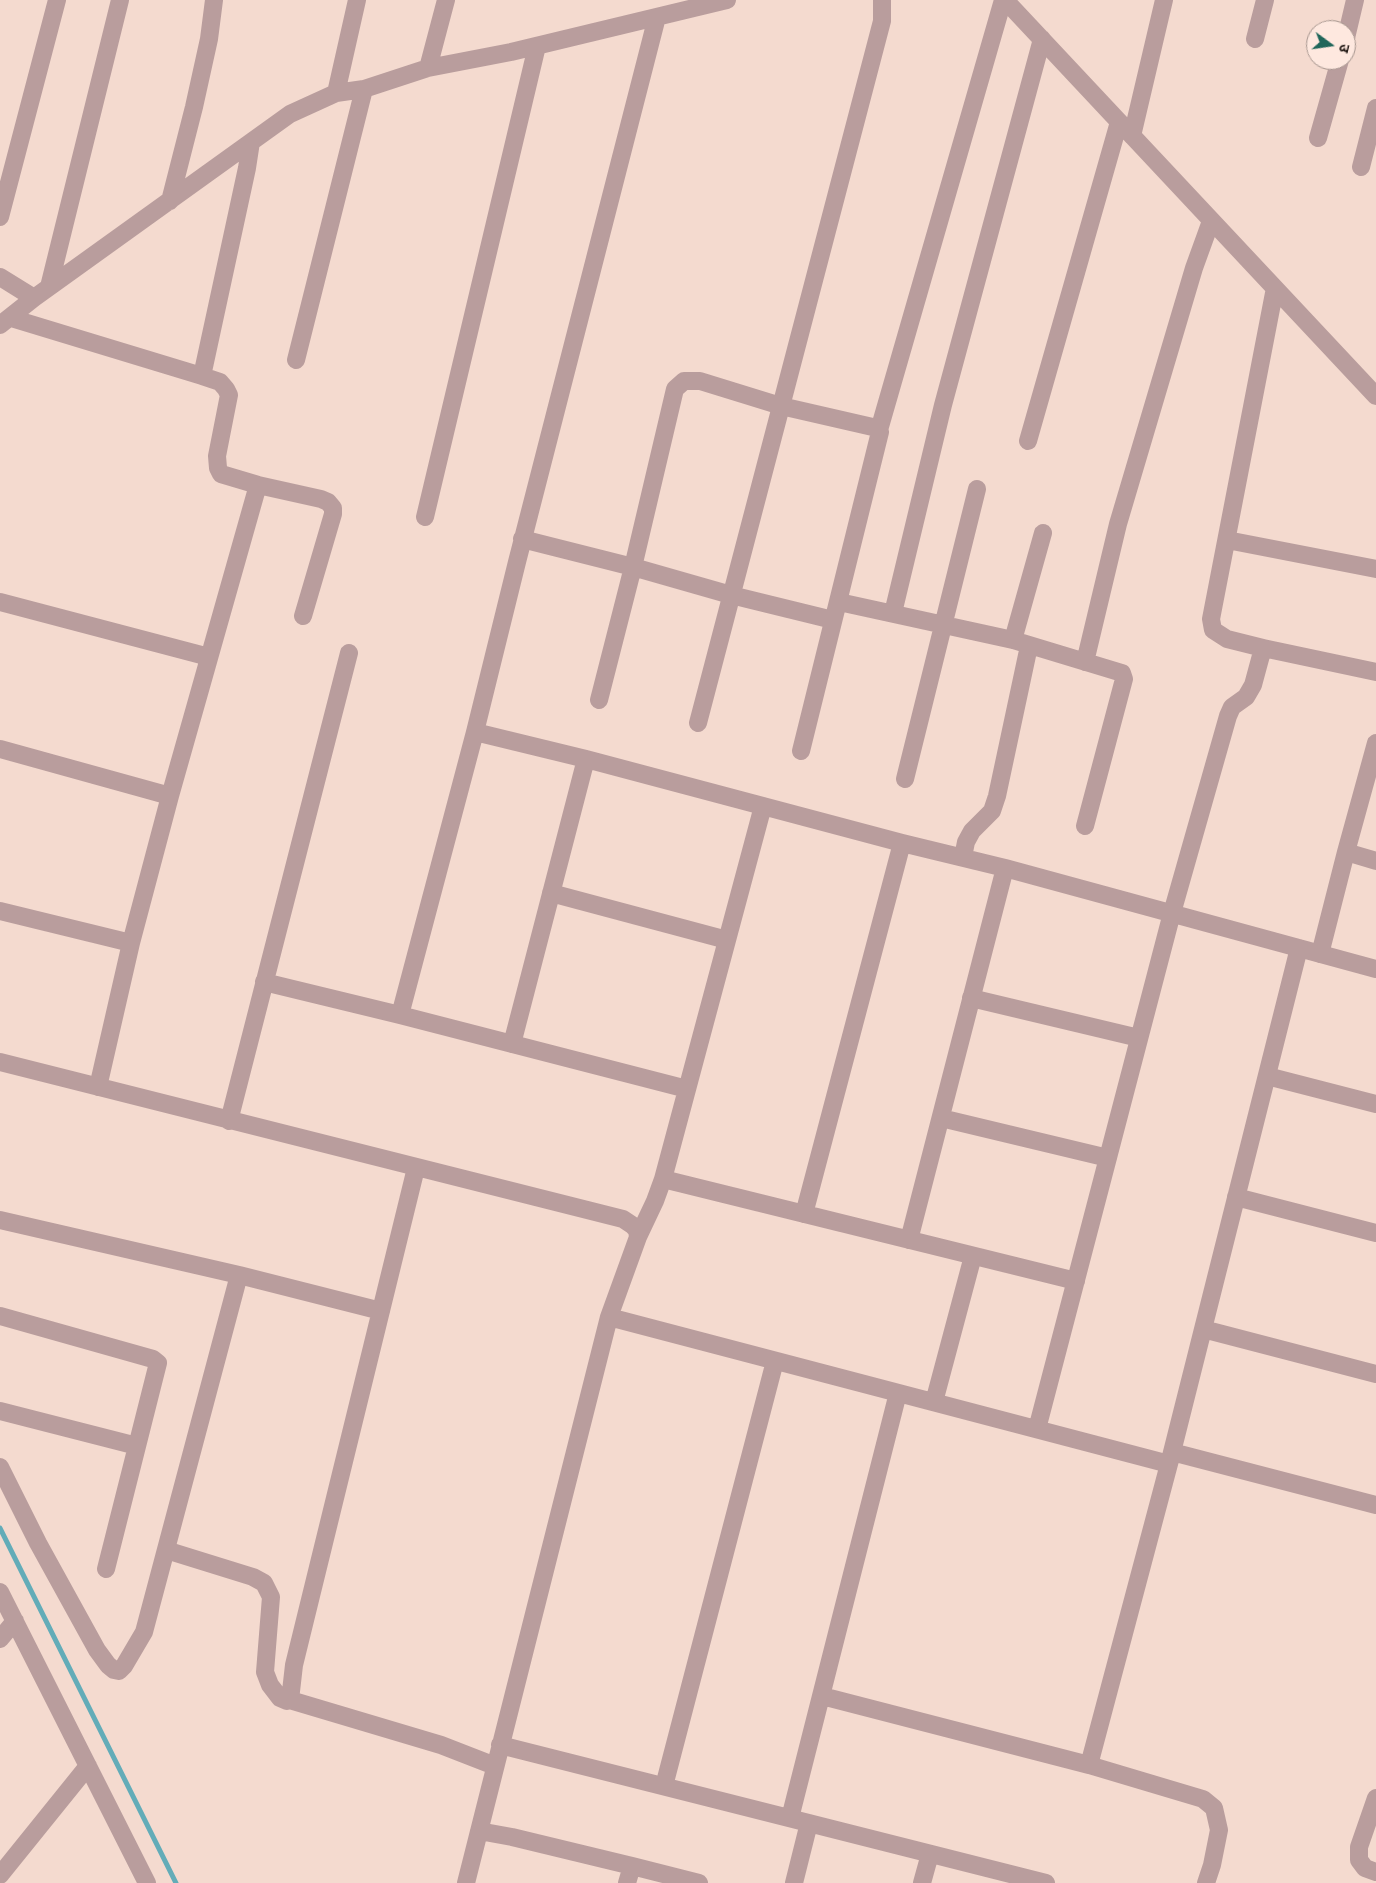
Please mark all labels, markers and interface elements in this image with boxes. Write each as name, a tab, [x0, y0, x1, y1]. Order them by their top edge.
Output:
north arrow	[1306, 20, 1356, 70]
text: उ	[1336, 42, 1353, 54]

